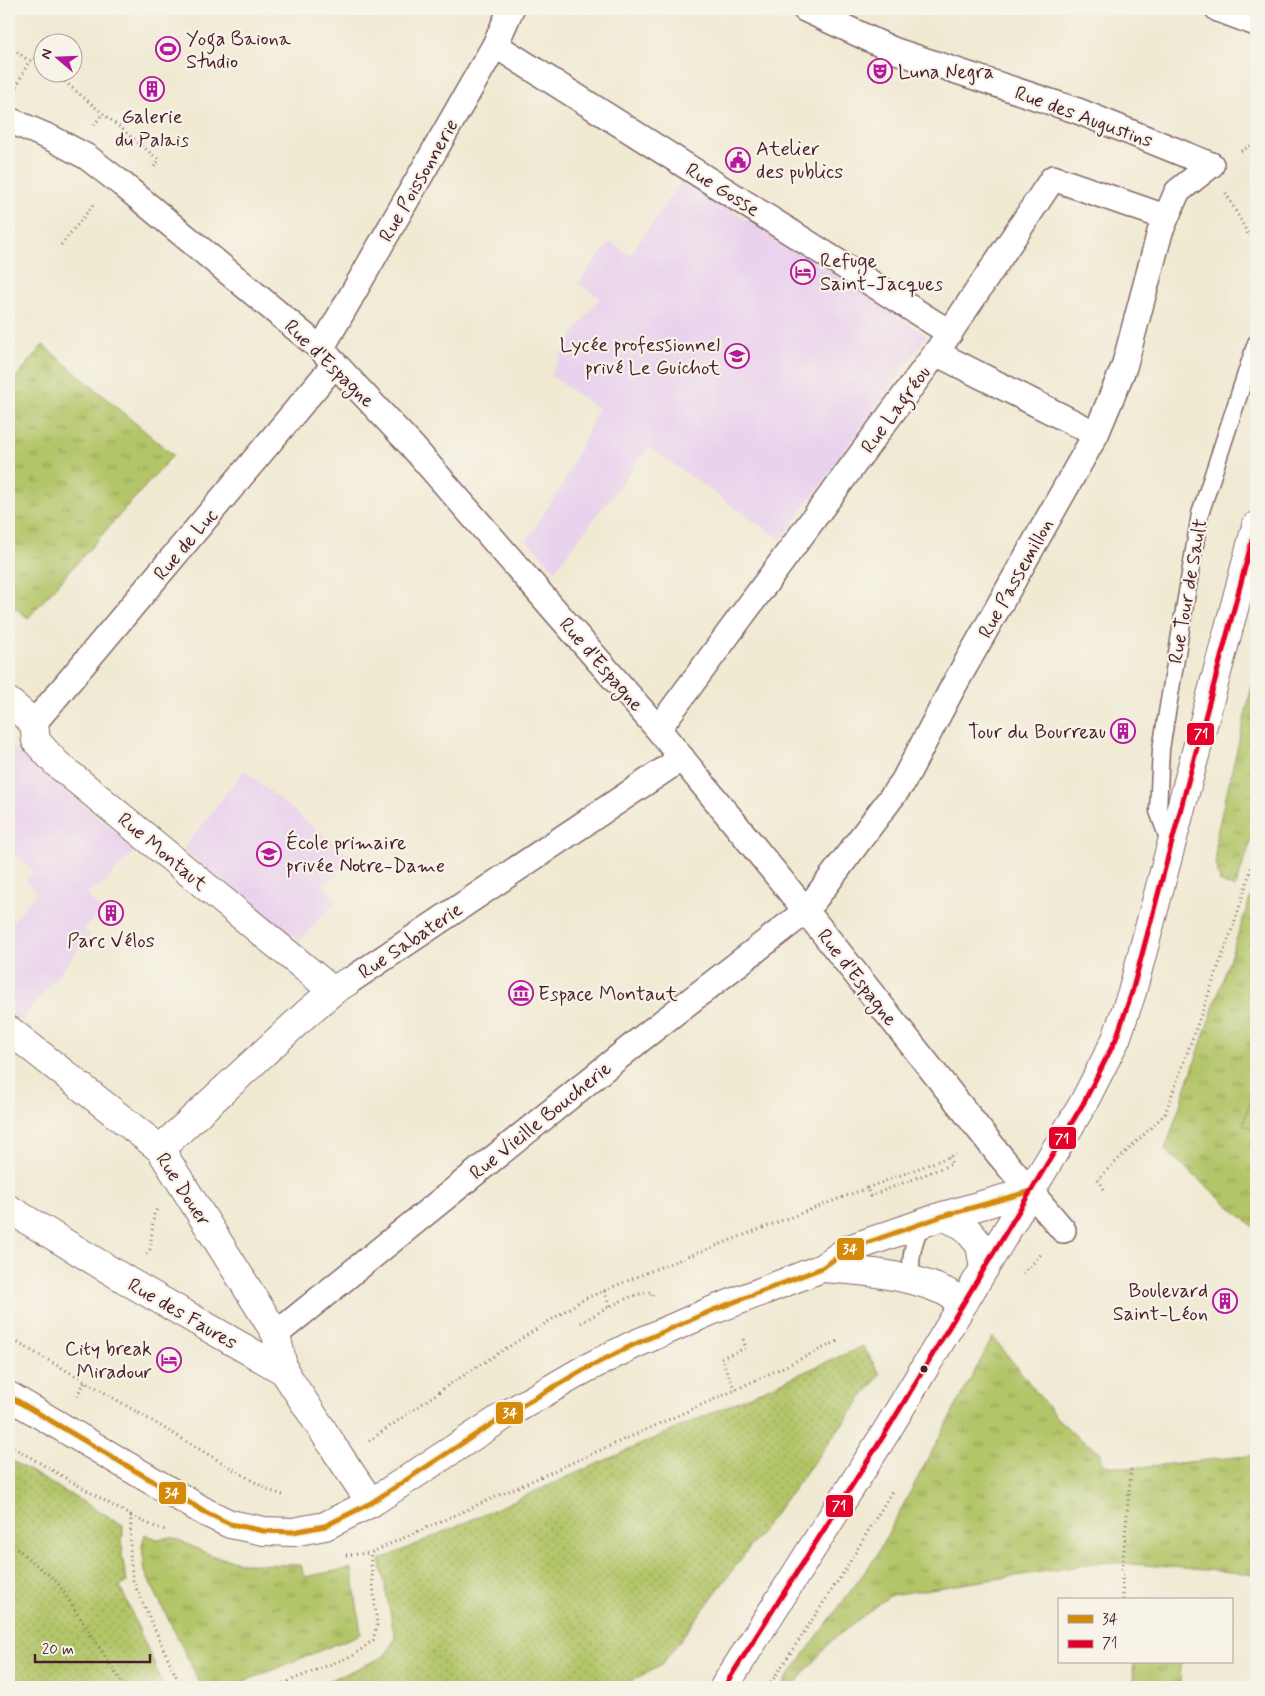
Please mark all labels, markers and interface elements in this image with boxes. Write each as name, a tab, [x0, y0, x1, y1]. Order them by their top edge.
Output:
place label: Yoga Baiona Studio	[186, 26, 292, 76]
north arrow	[32, 32, 82, 82]
sports icon: Yoga Baiona Studio	[155, 36, 181, 62]
text: N	[37, 47, 57, 61]
theatre icon: Luna Negra	[867, 58, 893, 84]
place label: Luna Negra	[898, 59, 994, 86]
building icon: Galerie du Palais	[139, 76, 165, 102]
street label: Rue des Augustins	[1011, 80, 1156, 155]
place label: Galerie du Palais	[115, 104, 189, 154]
street label: Rue Poissonnerie	[373, 114, 465, 247]
place label: Atelier des publics	[756, 136, 843, 186]
public building icon: Atelier des publics	[725, 147, 751, 173]
street label: Rue Gosse	[680, 157, 765, 224]
place label: Refuge Saint-Jacques	[820, 248, 943, 298]
hotel icon: Refuge Saint-Jacques	[790, 259, 816, 285]
street label: Rue d'Espagne	[277, 314, 380, 415]
place label: Lycée professionnel privé Le Guichot	[560, 332, 720, 382]
school or university icon: Lycée professionnel privé Le Guichot	[724, 343, 750, 369]
street label: Rue Lagréou	[855, 360, 939, 460]
street label: Rue de Luc	[148, 503, 224, 587]
street label: Rue Passemillon	[972, 514, 1060, 643]
street label: Rue Tour de Sault	[1162, 517, 1215, 666]
street label: Rue d'Espagne	[552, 612, 649, 719]
building icon: Tour du Bourreau	[1110, 718, 1136, 744]
place label: Tour du Bourreau	[968, 719, 1106, 746]
line badge: 71	[1186, 722, 1215, 746]
text: 71	[1194, 725, 1208, 743]
street label: Rue Montaut	[111, 807, 213, 898]
place label: École primaire privée Notre-Dame	[286, 830, 445, 880]
school or university icon: École primaire privée Notre-Dame	[256, 841, 282, 867]
street label: Rue Sabaterie	[353, 896, 468, 986]
building icon: Parc Vélos	[98, 900, 124, 926]
street label: Rue d'Espagne	[809, 924, 903, 1033]
place label: Parc Vélos	[67, 928, 155, 955]
museum icon: Espace Montaut	[508, 980, 534, 1006]
place label: Espace Montaut	[538, 981, 678, 1008]
street label: Rue Vieille Boucherie	[464, 1056, 618, 1187]
line badge: 71	[1048, 1126, 1077, 1150]
text: 71	[1055, 1130, 1069, 1148]
street label: Rue Douer	[149, 1148, 217, 1232]
line badge: 34	[836, 1237, 865, 1261]
text: 34	[843, 1240, 858, 1258]
street label: Rue des Faures	[122, 1272, 242, 1357]
place label: Boulevard Saint-Léon	[1113, 1278, 1208, 1328]
building icon: Boulevard Saint-Léon	[1212, 1288, 1238, 1314]
place label: City break Miradour	[65, 1336, 152, 1386]
hotel icon: City break Miradour	[156, 1347, 182, 1373]
unlabelled marker	[919, 1364, 929, 1374]
line badge: 34	[495, 1401, 524, 1425]
text: 34	[503, 1404, 518, 1422]
line badge: 34	[158, 1481, 187, 1505]
text: 34	[165, 1484, 180, 1502]
line badge: 71	[825, 1494, 854, 1518]
text: 71	[832, 1497, 846, 1515]
legend	[1058, 1598, 1232, 1664]
text: 34	[1102, 1610, 1118, 1630]
scale bar	[35, 1631, 150, 1663]
text: 71	[1102, 1634, 1118, 1654]
text: 20 m	[42, 1640, 74, 1660]

